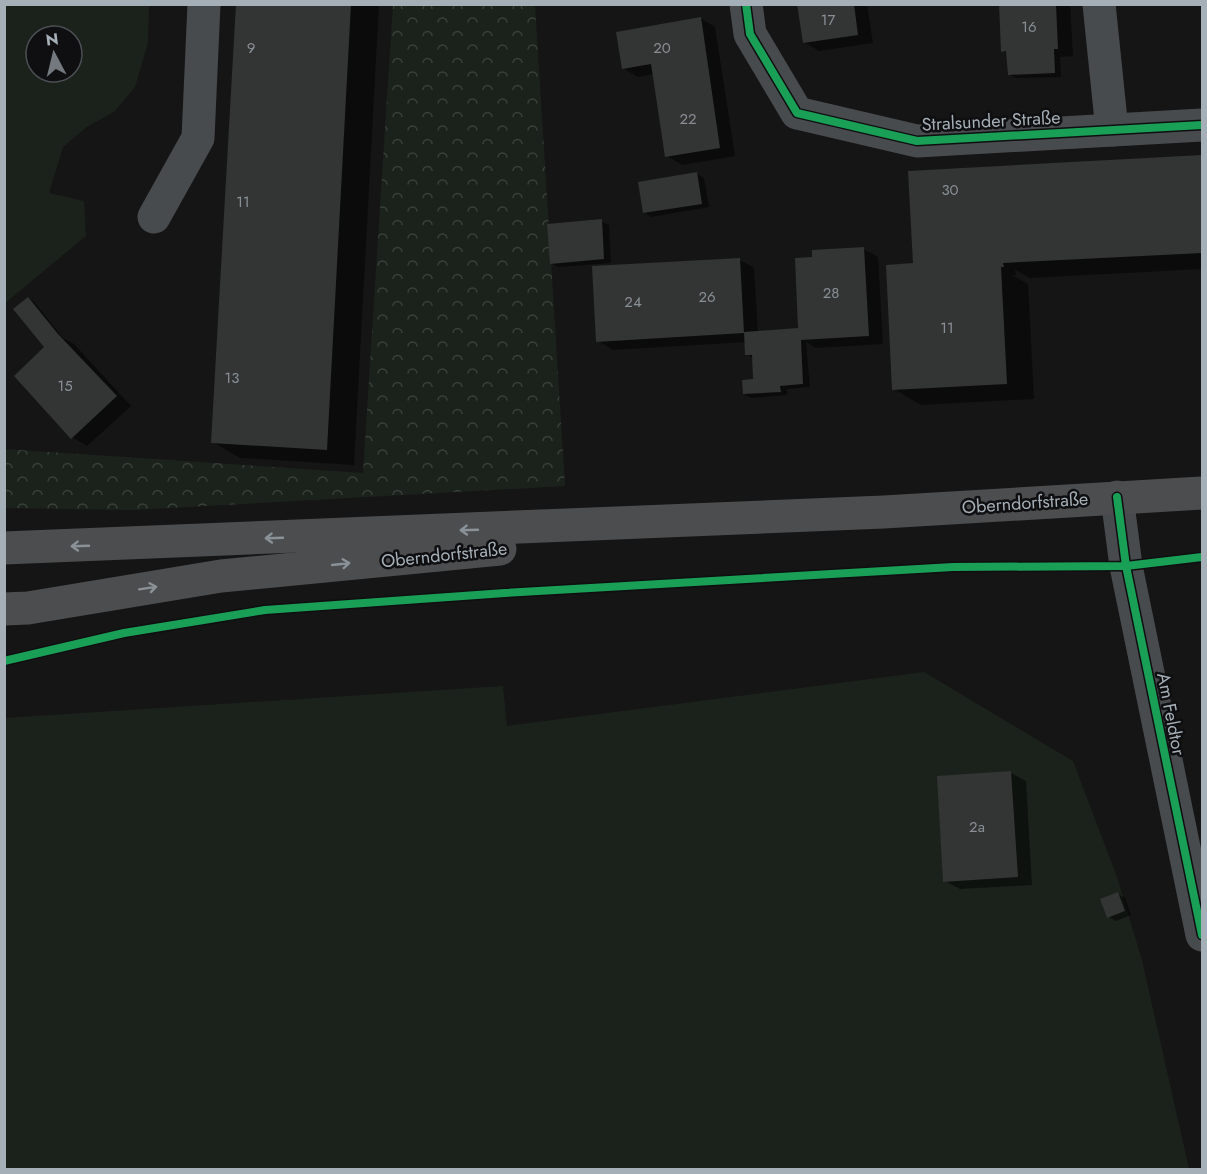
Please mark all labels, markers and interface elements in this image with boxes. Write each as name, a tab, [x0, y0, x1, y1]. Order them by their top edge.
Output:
house number: 17	[821, 9, 835, 31]
house number: 16	[1021, 16, 1037, 38]
north arrow	[24, 24, 84, 84]
text: N	[45, 27, 60, 52]
house number: 9	[247, 37, 255, 59]
house number: 20	[653, 37, 671, 59]
street label: Stralsunder Straße	[921, 104, 1061, 138]
house number: 22	[679, 108, 697, 130]
house number: 30	[941, 179, 959, 201]
house number: 11	[236, 191, 250, 213]
house number: 28	[823, 282, 839, 304]
house number: 26	[698, 286, 716, 308]
house number: 24	[624, 291, 642, 313]
house number: 11	[940, 317, 954, 339]
house number: 13	[225, 367, 239, 389]
house number: 15	[57, 375, 73, 397]
street label: Oberndorfstraße	[961, 486, 1089, 520]
one-way arrow	[460, 524, 480, 535]
one-way arrow	[265, 532, 285, 544]
street label: Oberndorfstraße	[380, 535, 508, 575]
one-way arrow	[70, 540, 90, 551]
one-way arrow	[331, 558, 351, 569]
one-way arrow	[137, 582, 157, 593]
street label: Am Feldtor	[1150, 670, 1192, 758]
house number: 2a	[969, 816, 985, 838]

